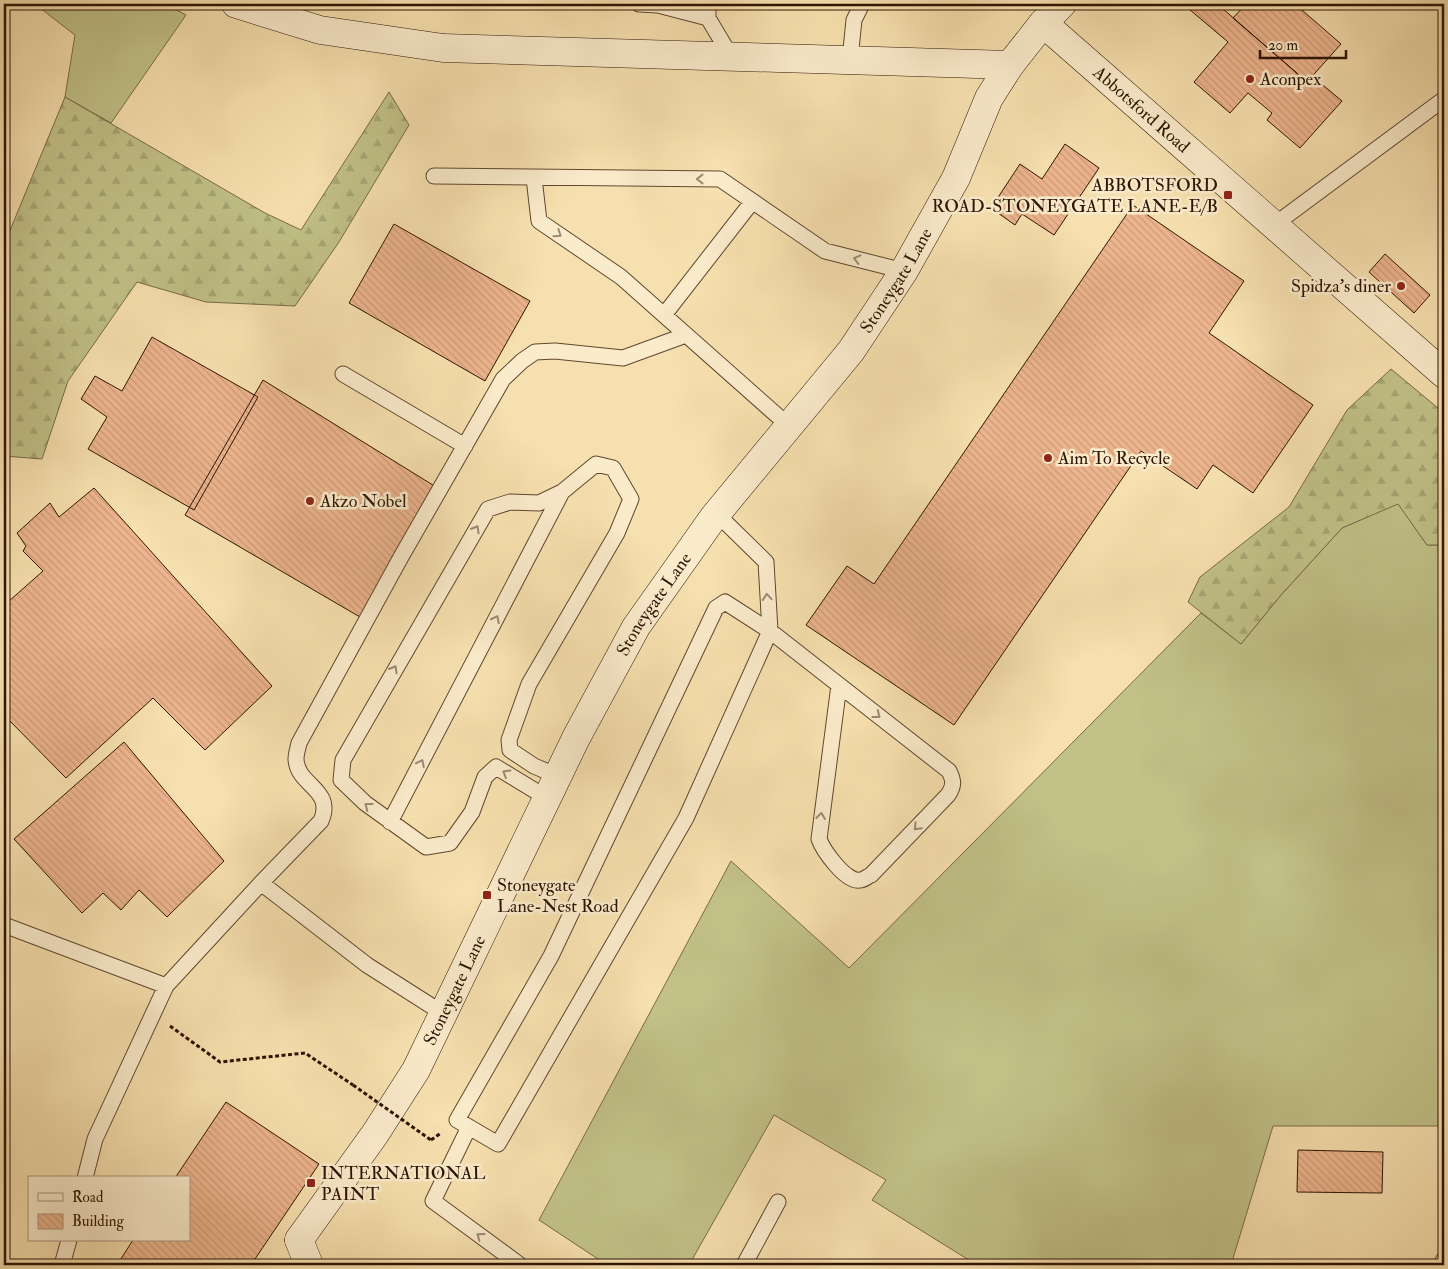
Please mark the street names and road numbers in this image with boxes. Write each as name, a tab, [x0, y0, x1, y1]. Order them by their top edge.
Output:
street label: Abbotsford Road	[1087, 60, 1194, 158]
street label: Stoneygate Lane	[855, 224, 938, 338]
street label: Stoneygate Lane	[612, 548, 697, 660]
street label: Stoneygate Lane	[419, 931, 491, 1049]

